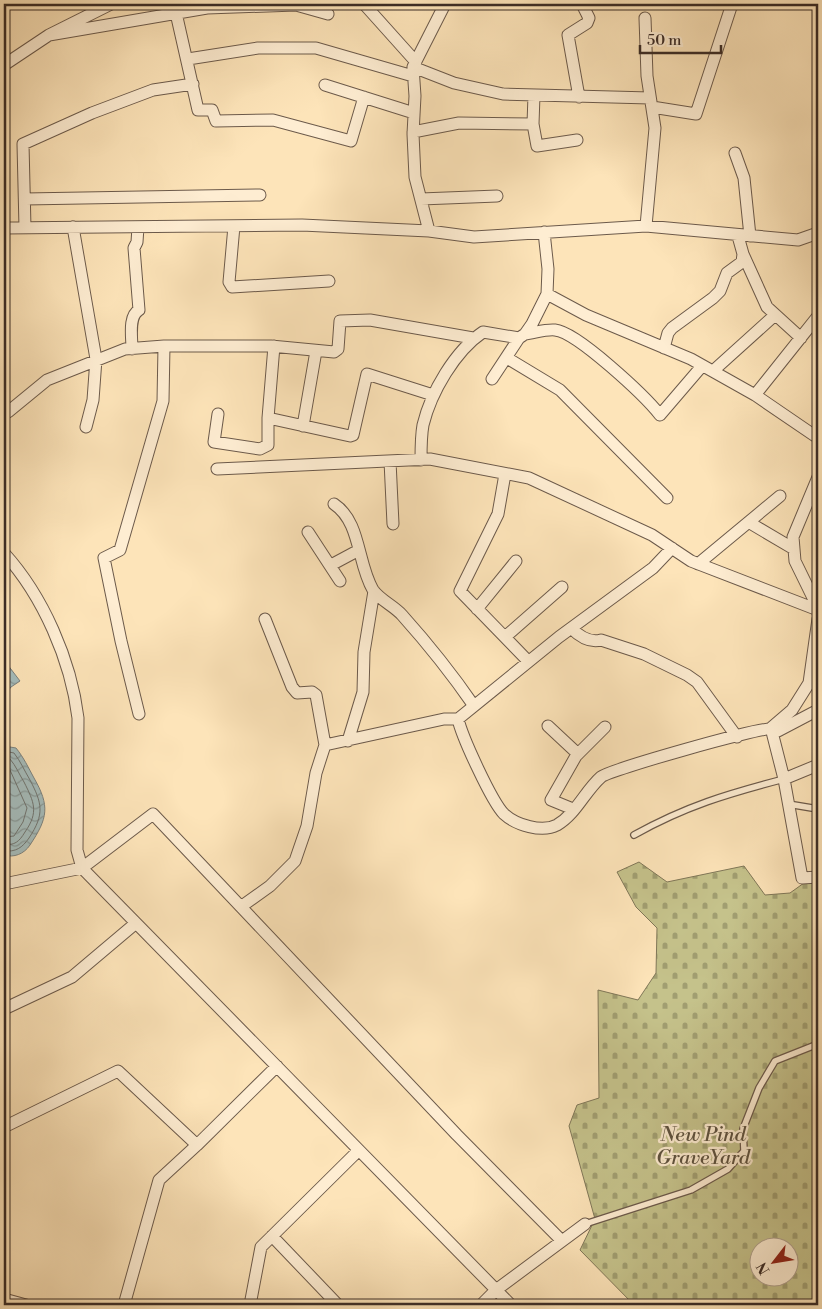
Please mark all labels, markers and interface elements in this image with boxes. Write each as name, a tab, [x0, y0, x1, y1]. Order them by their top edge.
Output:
scale bar	[640, 22, 721, 54]
text: 50 m	[647, 31, 681, 50]
park label: New Pind GraveYard	[656, 1123, 751, 1171]
north arrow	[750, 1236, 800, 1286]
text: N	[753, 1259, 774, 1278]

